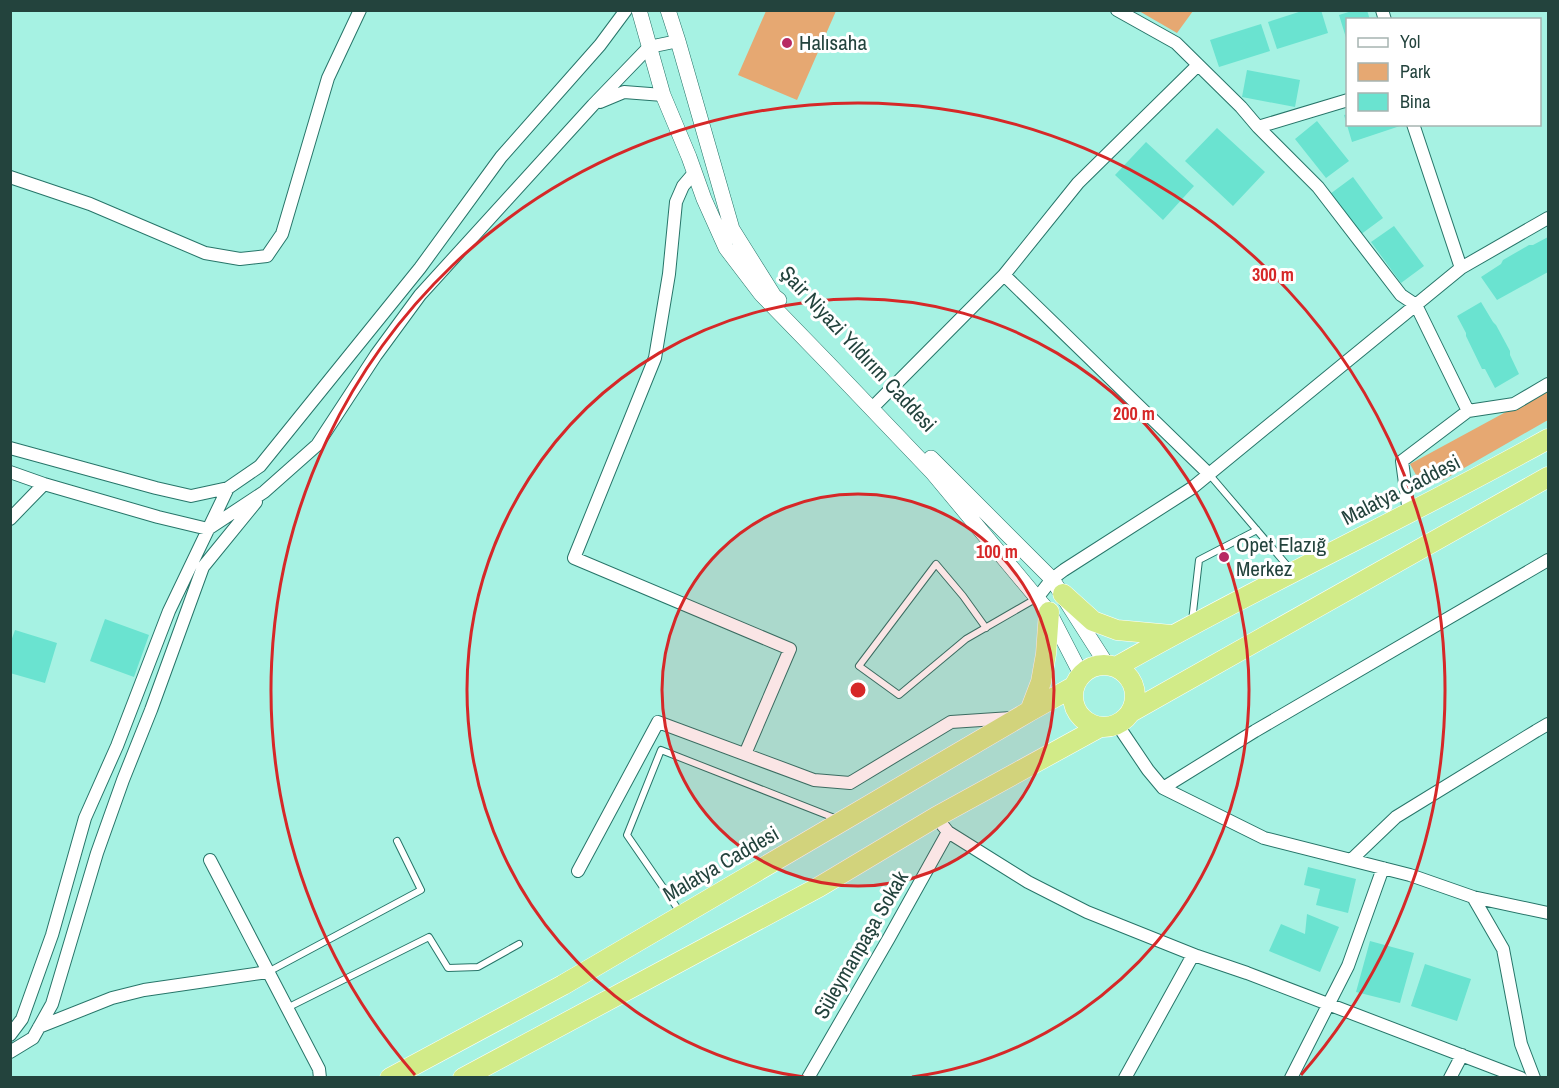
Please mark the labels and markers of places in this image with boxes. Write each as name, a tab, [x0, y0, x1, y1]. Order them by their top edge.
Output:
place label: Halısaha	[799, 28, 867, 57]
marker: Halısaha	[780, 36, 794, 50]
place label: Opet Elazığ Merkez	[1236, 530, 1326, 583]
marker: Opet Elazığ Merkez	[1217, 550, 1231, 564]
centre of rings	[848, 680, 868, 700]

